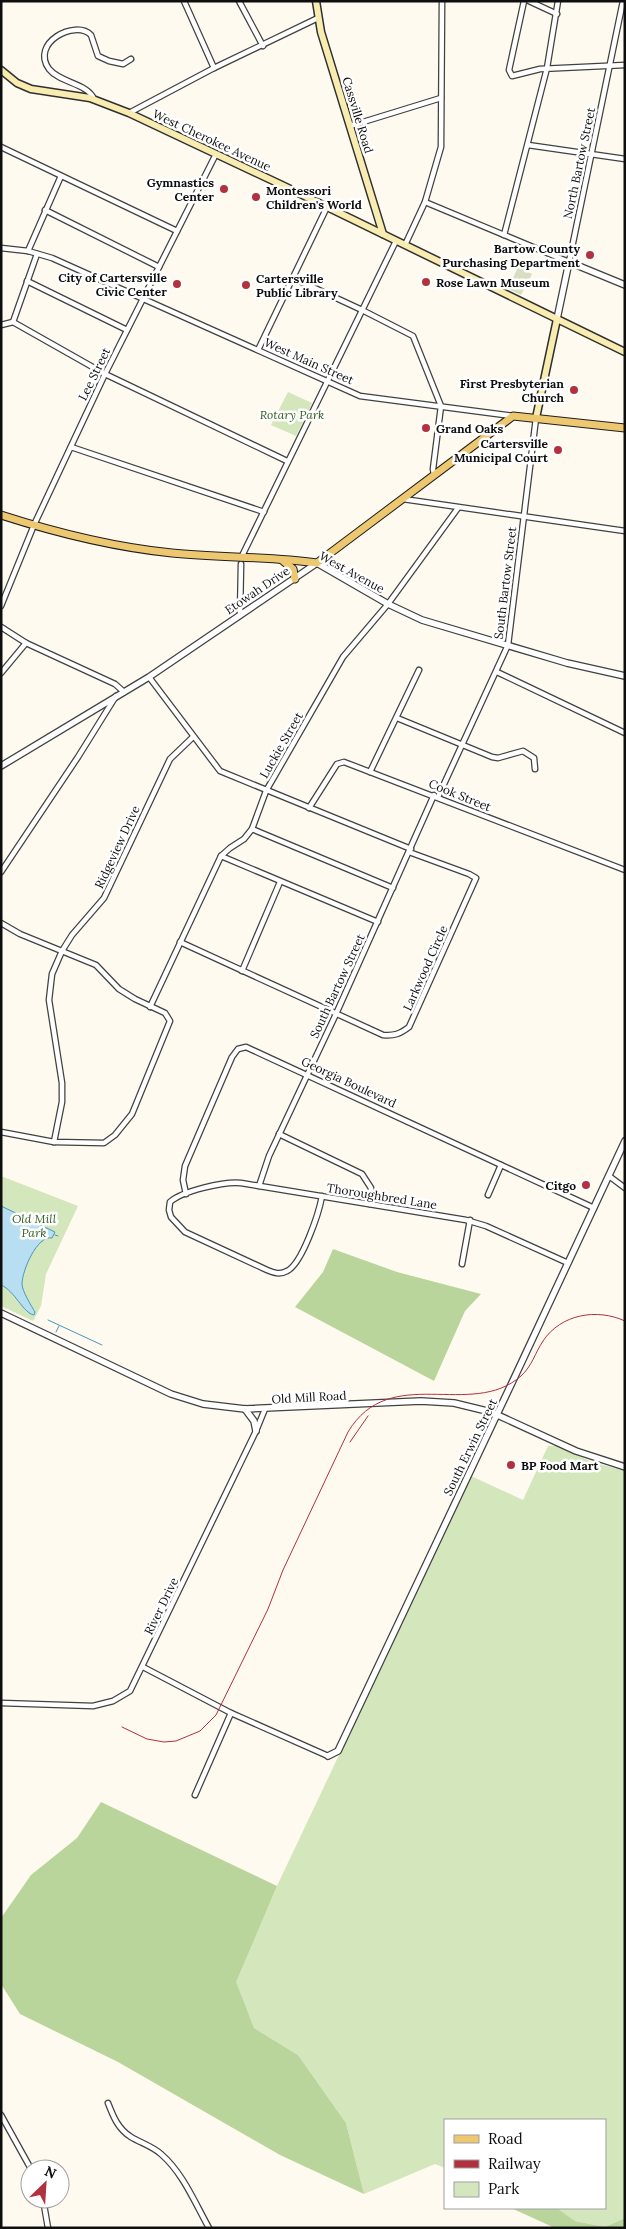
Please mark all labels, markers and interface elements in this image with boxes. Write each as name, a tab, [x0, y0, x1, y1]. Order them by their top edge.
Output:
street label: Cassville Road	[339, 75, 377, 155]
street label: West Cherokee Avenue	[150, 106, 274, 174]
street label: North Bartow Street	[560, 106, 598, 220]
place label: Gymnastics Center	[147, 175, 214, 204]
marker: Gymnastics Center	[218, 183, 230, 195]
place label: Montessori Children's World	[266, 183, 362, 212]
marker: Montessori Children's World	[250, 191, 262, 203]
place label: Bartow County Purchasing Department	[442, 241, 581, 270]
marker: Bartow County Purchasing Department	[584, 249, 596, 261]
place label: City of Cartersville Civic Center	[58, 270, 168, 299]
place label: Cartersville Public Library	[256, 271, 338, 300]
place label: Rose Lawn Museum	[436, 275, 550, 290]
marker: Rose Lawn Museum	[420, 276, 432, 288]
marker: City of Cartersville Civic Center	[171, 278, 183, 290]
marker: Cartersville Public Library	[240, 279, 252, 291]
street label: West Main Street	[262, 335, 356, 388]
street label: Lee Street	[75, 345, 113, 403]
place label: First Presbyterian Church	[460, 376, 565, 405]
marker: First Presbyterian Church	[568, 384, 580, 396]
park label: Rotary Park	[260, 407, 324, 422]
place label: Grand Oaks	[436, 421, 504, 436]
marker: Grand Oaks	[420, 422, 432, 434]
place label: Cartersville Municipal Court	[454, 436, 549, 465]
marker: Cartersville Municipal Court	[552, 444, 564, 456]
street label: South Bartow Street	[491, 526, 519, 640]
street label: West Avenue	[317, 548, 388, 596]
street label: Etowah Drive	[222, 563, 293, 617]
street label: Luckie Street	[256, 709, 306, 781]
street label: Cook Street	[427, 776, 494, 814]
street label: Ridgeview Drive	[91, 803, 143, 891]
street label: Larkwood Circle	[399, 923, 451, 1013]
street label: South Bartow Street	[306, 931, 368, 1040]
street label: Georgia Boulevard	[299, 1053, 399, 1111]
place label: Citgo	[546, 1178, 576, 1193]
marker: Citgo	[580, 1179, 592, 1191]
street label: Thoroughbred Lane	[326, 1180, 439, 1212]
park label: Old Mill Park	[12, 1211, 57, 1240]
street label: Old Mill Road	[271, 1388, 347, 1406]
street label: South Erwin Street	[440, 1396, 500, 1498]
place label: BP Food Mart	[521, 1458, 599, 1473]
marker: BP Food Mart	[505, 1459, 517, 1471]
street label: River Drive	[141, 1575, 181, 1637]
legend	[444, 2119, 606, 2209]
text: Road	[488, 2129, 523, 2148]
text: Railway	[488, 2154, 541, 2173]
north arrow	[20, 2159, 70, 2209]
text: N	[42, 2162, 59, 2183]
text: Park	[488, 2179, 519, 2198]

